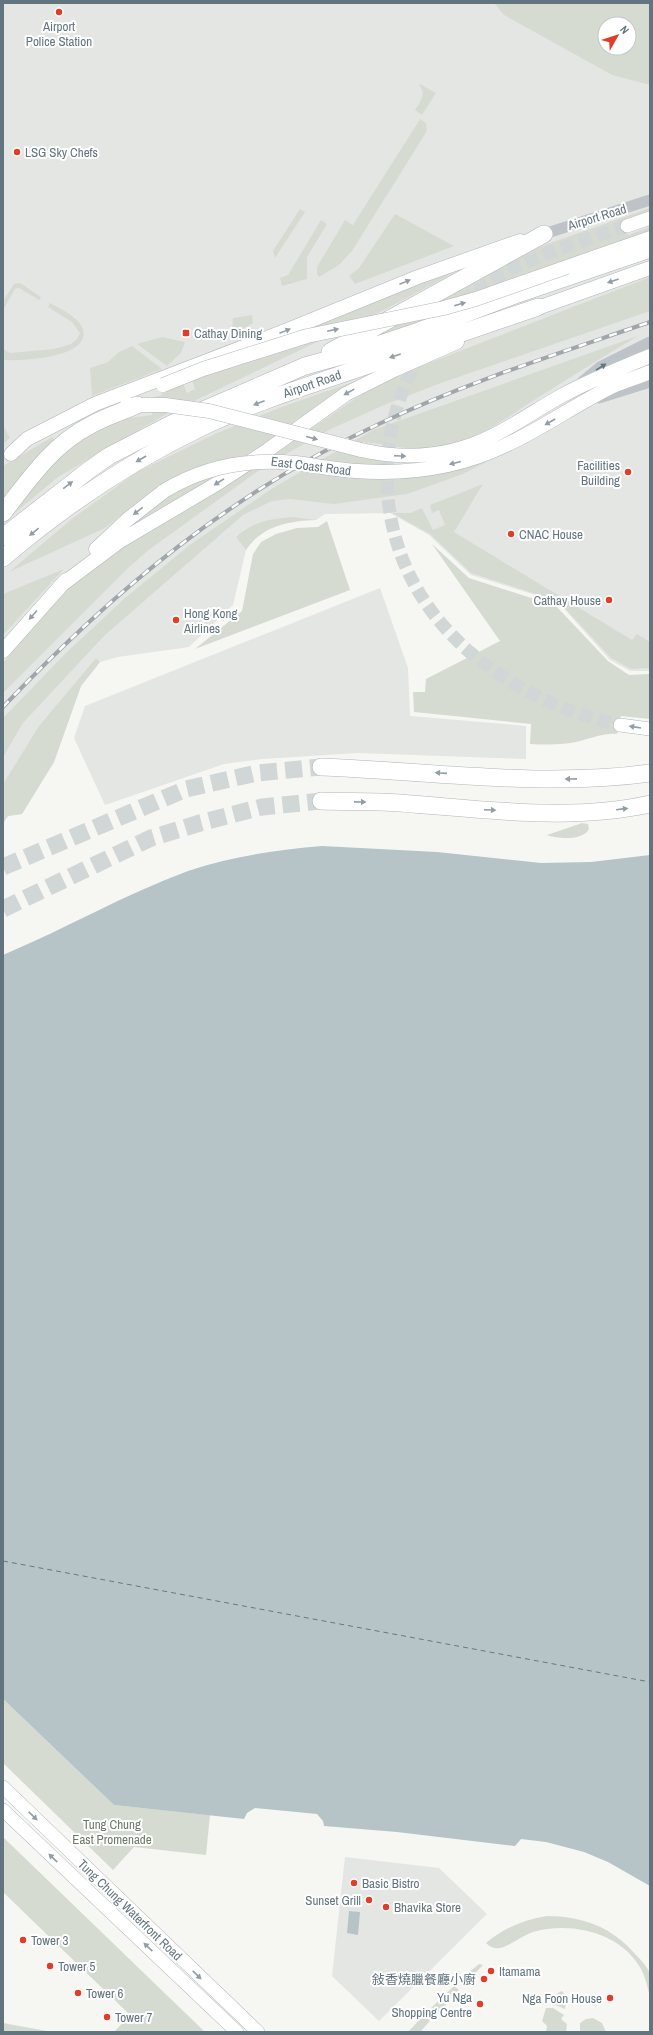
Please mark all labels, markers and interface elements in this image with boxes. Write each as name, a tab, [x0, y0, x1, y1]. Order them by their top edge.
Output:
marker: Airport Police Station	[54, 7, 64, 17]
north arrow	[597, 16, 637, 56]
place label: Airport Police Station	[26, 18, 92, 50]
text: N	[617, 23, 632, 37]
place label: LSG Sky Chefs	[25, 144, 98, 161]
marker: LSG Sky Chefs	[12, 147, 22, 157]
street label: Airport Road	[565, 200, 628, 234]
one-way arrow	[607, 278, 619, 284]
one-way arrow	[400, 279, 411, 285]
one-way arrow	[454, 301, 466, 307]
place label: Cathay Dining	[194, 325, 262, 342]
one-way arrow	[327, 326, 339, 332]
marker: Cathay Dining	[181, 328, 191, 338]
one-way arrow	[280, 328, 292, 334]
one-way arrow	[388, 353, 400, 359]
one-way arrow	[596, 363, 606, 371]
street label: Airport Road	[280, 366, 343, 402]
one-way arrow	[343, 389, 355, 396]
one-way arrow	[252, 401, 264, 407]
one-way arrow	[544, 418, 556, 425]
one-way arrow	[306, 435, 318, 441]
street label: East Coast Road	[270, 453, 352, 479]
one-way arrow	[394, 453, 407, 459]
one-way arrow	[135, 455, 147, 462]
place label: Facilities Building	[577, 457, 620, 489]
one-way arrow	[449, 460, 461, 466]
marker: Facilities Building	[623, 467, 633, 477]
one-way arrow	[213, 479, 225, 486]
one-way arrow	[62, 481, 73, 490]
one-way arrow	[133, 507, 144, 515]
place label: CNAC House	[519, 526, 583, 543]
one-way arrow	[29, 528, 39, 537]
marker: CNAC House	[506, 529, 516, 539]
place label: Cathay House	[533, 592, 601, 609]
marker: Cathay House	[604, 595, 614, 605]
place label: Hong Kong Airlines	[183, 605, 237, 637]
one-way arrow	[29, 610, 38, 620]
marker: Hong Kong Airlines	[171, 615, 181, 625]
one-way arrow	[629, 724, 641, 730]
one-way arrow	[435, 769, 447, 776]
one-way arrow	[565, 775, 577, 782]
one-way arrow	[354, 799, 367, 805]
one-way arrow	[484, 806, 496, 813]
one-way arrow	[616, 806, 628, 812]
one-way arrow	[28, 1812, 38, 1821]
park label: Tung Chung East Promenade	[72, 1816, 152, 1848]
one-way arrow	[48, 1853, 58, 1862]
street label: Tung Chung Waterfront Road	[74, 1856, 186, 1964]
place label: Basic Bistro	[362, 1875, 420, 1892]
marker: Basic Bistro	[349, 1878, 359, 1888]
place label: Sunset Grill	[305, 1892, 361, 1909]
marker: Sunset Grill	[364, 1895, 374, 1905]
place label: Bhavika Store	[394, 1899, 461, 1916]
marker: Bhavika Store	[381, 1902, 391, 1912]
place label: Tower 3	[31, 1932, 68, 1949]
marker: Tower 3	[18, 1935, 28, 1945]
one-way arrow	[143, 1943, 152, 1952]
place label: Tower 5	[58, 1958, 95, 1975]
marker: Tower 5	[45, 1961, 55, 1971]
place label: Itamama	[499, 1963, 541, 1980]
marker: Itamama	[486, 1966, 496, 1976]
one-way arrow	[192, 1970, 202, 1980]
place label: 敍香燒臘餐廳小廚	[372, 1971, 476, 1988]
marker: 敍香燒臘餐廳小廚	[479, 1974, 489, 1984]
place label: Tower 6	[86, 1985, 123, 2002]
marker: Tower 6	[73, 1988, 83, 1998]
place label: Yu Nga Shopping Centre	[391, 1989, 472, 2021]
place label: Nga Foon House	[522, 1990, 602, 2007]
marker: Nga Foon House	[605, 1993, 615, 2003]
marker: Yu Nga Shopping Centre	[475, 1999, 485, 2009]
place label: Tower 7	[115, 2009, 152, 2026]
marker: Tower 7	[102, 2012, 112, 2022]

